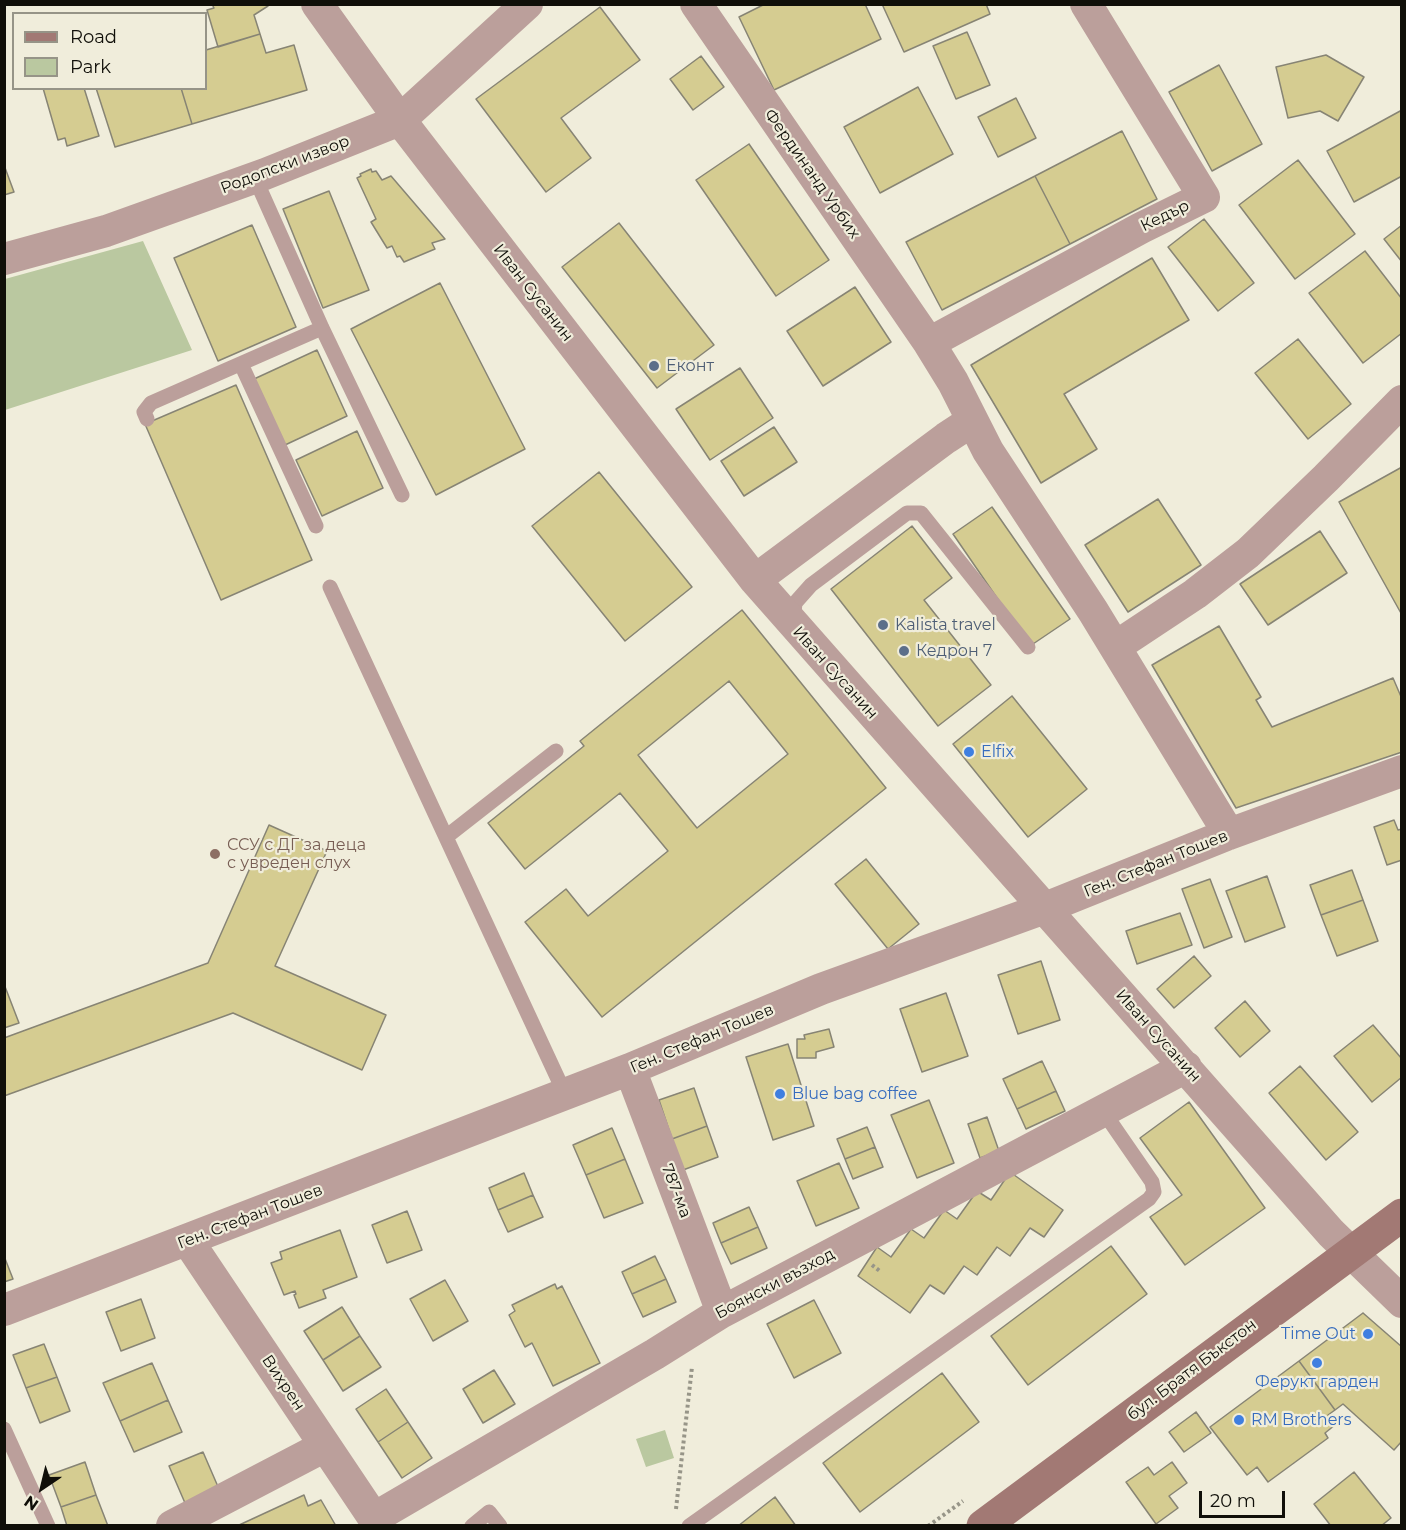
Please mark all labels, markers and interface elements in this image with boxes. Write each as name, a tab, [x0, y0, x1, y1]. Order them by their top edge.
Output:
legend	[12, 12, 207, 90]
text: Road	[70, 26, 117, 48]
text: Park	[70, 56, 111, 78]
street label: Фердинанд Урбих	[760, 106, 864, 242]
street label: Родопски извор	[218, 132, 352, 198]
street label: Кедър	[1138, 196, 1192, 236]
street label: Иван Сусанин	[489, 240, 577, 346]
place label: Еконт	[666, 356, 714, 376]
marker: Еконт	[647, 359, 661, 373]
place label: Kalista travel	[895, 615, 996, 635]
marker: Kalista travel	[876, 618, 890, 632]
street label: Иван Сусанин	[788, 623, 882, 723]
place label: Кедрон 7	[916, 641, 992, 661]
marker: Кедрон 7	[897, 644, 911, 658]
place label: Elfix	[981, 742, 1014, 762]
marker: Elfix	[962, 745, 976, 759]
street label: Ген. Стефан Тошев	[1081, 826, 1231, 902]
place label: ССУ с ДГ за деца с увреден слух	[227, 835, 366, 873]
marker: ССУ с ДГ за деца с увреден слух	[208, 847, 222, 861]
street label: Иван Сусанин	[1111, 986, 1205, 1086]
street label: Ген. Стефан Тошев	[627, 1000, 777, 1078]
place label: Blue bag coffee	[792, 1084, 917, 1104]
marker: Blue bag coffee	[773, 1087, 787, 1101]
street label: 787-ма	[657, 1161, 695, 1221]
street label: Ген. Стефан Тошев	[175, 1180, 325, 1254]
street label: Боянски възход	[712, 1244, 838, 1324]
street label: бул. Братя Бъкстон	[1124, 1315, 1260, 1425]
place label: Time Out	[1281, 1324, 1356, 1344]
marker: Time Out	[1361, 1327, 1375, 1341]
street label: Вихрен	[257, 1351, 309, 1415]
marker: Ферукт гарден	[1310, 1356, 1324, 1370]
place label: Ферукт гарден	[1255, 1372, 1379, 1392]
place label: RM Brothers	[1251, 1410, 1352, 1430]
marker: RM Brothers	[1232, 1413, 1246, 1427]
north arrow	[12, 1458, 72, 1518]
scale bar	[1202, 1479, 1288, 1517]
text: 20 m	[1210, 1490, 1256, 1512]
text: N	[21, 1492, 42, 1515]

